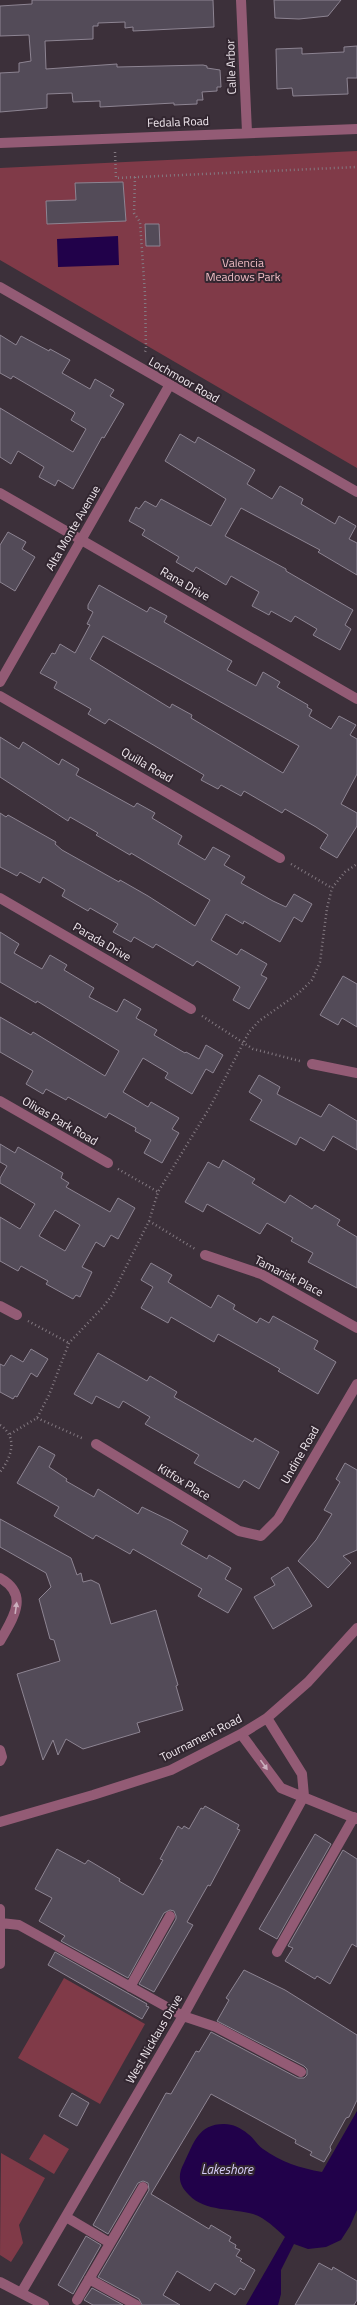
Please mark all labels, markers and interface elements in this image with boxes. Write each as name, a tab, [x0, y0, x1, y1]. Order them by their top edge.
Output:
street label: Calle Arbor	[220, 39, 241, 95]
street label: Fedala Road	[147, 111, 209, 132]
park label: Valencia Meadows Park	[205, 253, 281, 286]
street label: Lochmoor Road	[145, 352, 223, 408]
street label: Alta Monte Avenue	[40, 481, 105, 574]
street label: Rana Drive	[157, 562, 214, 605]
street label: Quilla Road	[118, 742, 177, 787]
street label: Parada Drive	[70, 917, 135, 966]
street label: Olivas Park Road	[19, 1091, 102, 1150]
street label: Tamarisk Place	[251, 1250, 327, 1301]
street label: Undine Road	[275, 1422, 324, 1487]
street label: Kitfox Place	[154, 1458, 214, 1505]
one-way arrow	[13, 1601, 19, 1614]
street label: Tournament Road	[156, 1709, 245, 1766]
one-way arrow	[260, 1760, 268, 1771]
street label: West Nicklaus Drive	[120, 1991, 187, 2087]
water label: Lakeshore	[201, 2159, 254, 2179]

